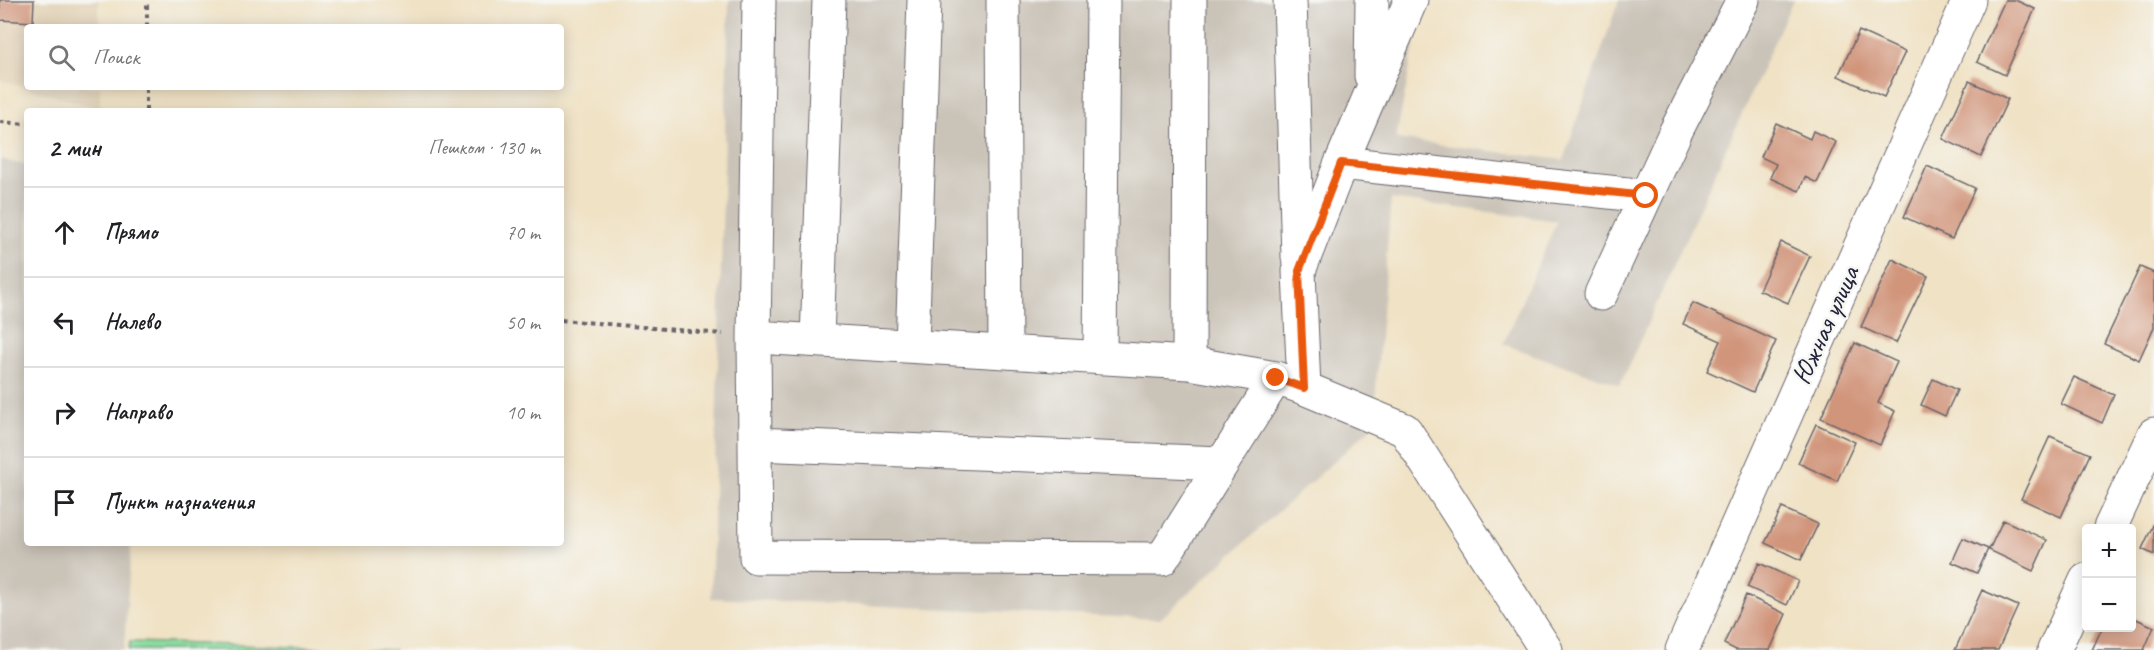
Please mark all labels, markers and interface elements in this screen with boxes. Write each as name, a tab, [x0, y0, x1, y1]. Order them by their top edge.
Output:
search box	[24, 24, 564, 90]
icon: search	[45, 41, 78, 74]
text: Поиск	[93, 43, 139, 71]
text: 2 мин	[48, 131, 101, 164]
text: Пешком · 130 m	[428, 135, 540, 160]
route start	[1632, 182, 1658, 208]
icon: ahead	[48, 216, 81, 249]
text: Прямо	[105, 218, 157, 246]
text: 70 m	[506, 220, 540, 245]
street label: Южная улица	[1783, 259, 1867, 390]
icon: left	[48, 306, 81, 339]
text: Налево	[105, 308, 161, 336]
text: 50 m	[506, 310, 540, 335]
route end	[1262, 364, 1288, 390]
icon: right	[48, 396, 81, 429]
text: Направо	[105, 398, 172, 426]
text: 10 m	[506, 400, 540, 425]
icon: arrive	[48, 486, 81, 519]
text: Пункт назначения	[105, 488, 254, 516]
map controls	[2082, 524, 2136, 632]
button: +	[2082, 524, 2136, 578]
button: −	[2082, 578, 2136, 632]

